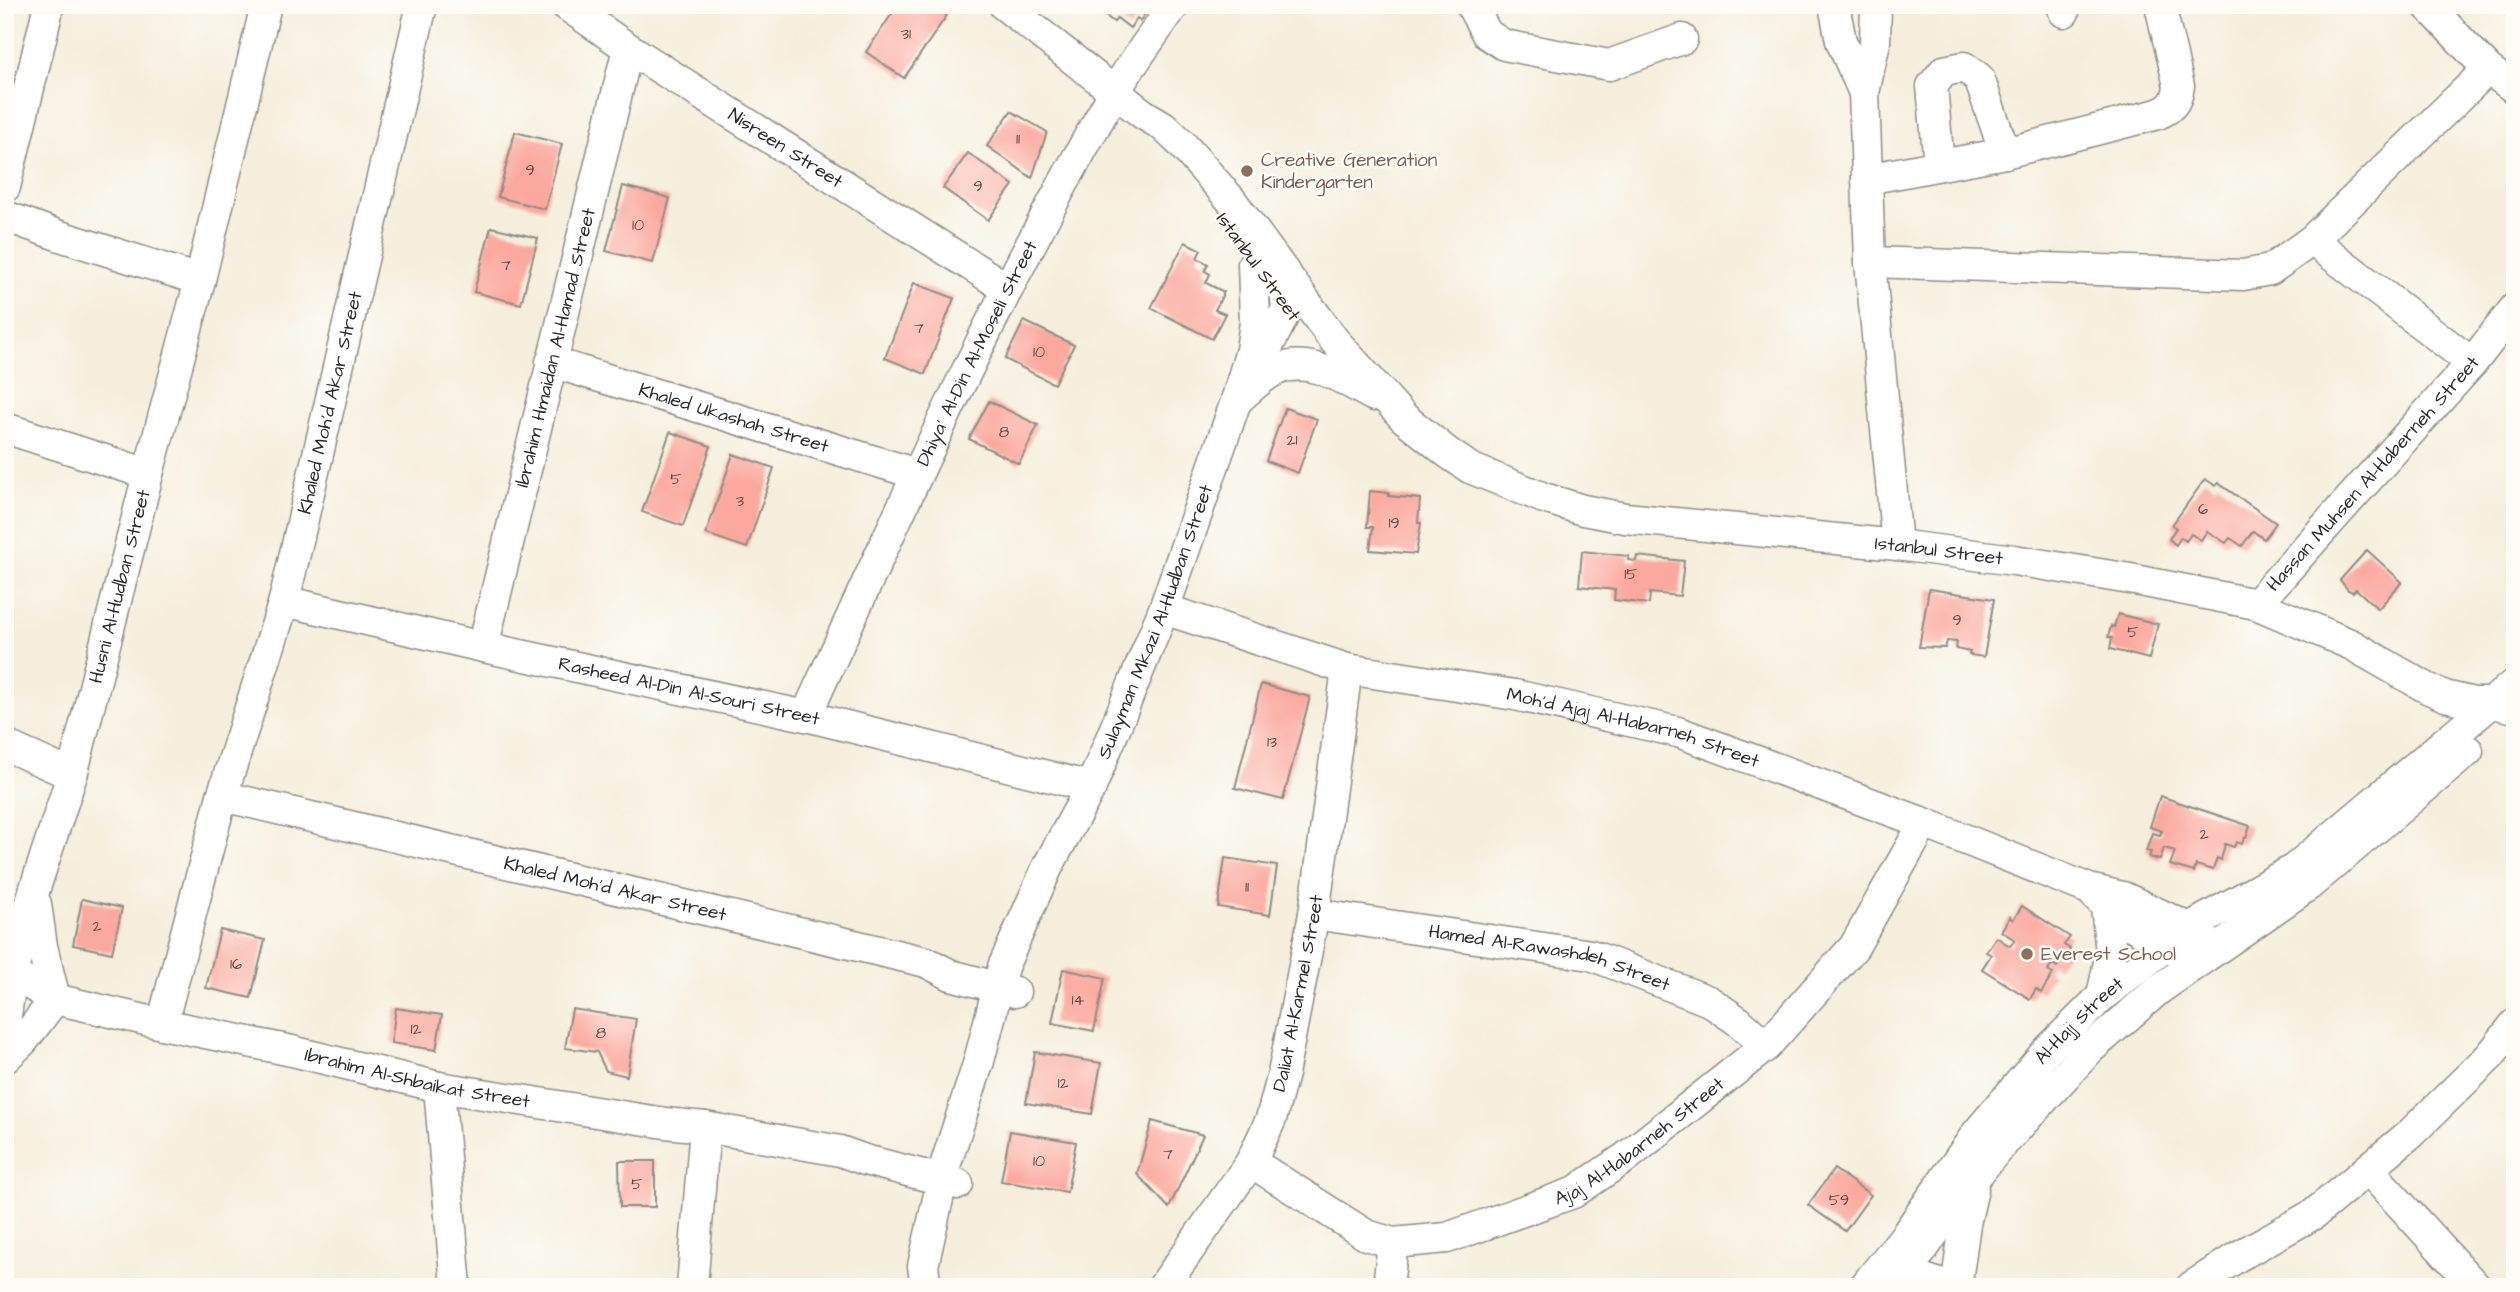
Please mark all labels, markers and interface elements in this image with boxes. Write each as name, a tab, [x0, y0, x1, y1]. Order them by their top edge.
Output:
house number: 31	[901, 23, 911, 45]
street label: Nisreen Street	[723, 101, 848, 195]
house number: 11	[1016, 128, 1020, 150]
place label: Creative Generation Kindergarten	[1261, 147, 1437, 197]
house number: 9	[525, 159, 535, 181]
marker: Creative Generation Kindergarten	[1239, 163, 1255, 179]
house number: 9	[973, 175, 983, 197]
street label: Ibrahim Hmaidan Al-Hamad Street	[509, 205, 602, 490]
street label: Istanbul Street	[1209, 207, 1307, 327]
house number: 10	[632, 214, 644, 236]
street label: Dhiya’ Al-Din Al-Moseli Street	[910, 235, 1044, 470]
house number: 7	[501, 254, 511, 276]
street label: Khaled Moh’d Akar Street	[291, 288, 369, 517]
house number: 7	[914, 317, 924, 339]
house number: 10	[1033, 341, 1045, 363]
street label: Hassan Muhsen Al-Haberneh Street	[2260, 350, 2486, 597]
street label: Khaled Ukashah Street	[635, 376, 832, 460]
house number: 8	[999, 421, 1009, 443]
house number: 21	[1286, 429, 1298, 451]
house number: 5	[670, 468, 682, 490]
street label: Sulayman Mkazi Al-Hudban Street	[1091, 481, 1220, 763]
street label: Husni Al-Hudban Street	[82, 486, 157, 686]
house number: 3	[736, 490, 744, 512]
house number: 6	[2198, 498, 2208, 520]
house number: 19	[1388, 512, 1400, 534]
street label: Istanbul Street	[1874, 529, 2005, 572]
house number: 15	[1624, 563, 1638, 585]
house number: 9	[1952, 609, 1962, 631]
house number: 5	[2127, 621, 2139, 643]
street label: Rasheed Al-Din Al-Souri Street	[556, 650, 823, 733]
street label: Moh’d Ajaj Al-Habarneh Street	[1505, 680, 1763, 775]
house number: 13	[1267, 731, 1277, 753]
house number: 2	[2199, 823, 2209, 845]
street label: Khaled Moh’d Akar Street	[501, 849, 729, 928]
house number: 11	[1245, 876, 1249, 898]
street label: Daliat Al-Karmel Street	[1265, 893, 1330, 1095]
house number: 2	[92, 915, 102, 937]
street label: Hamed Al-Rawashdeh Street	[1427, 918, 1674, 998]
place label: Everest School	[2041, 941, 2176, 968]
marker: Everest School	[2019, 946, 2035, 962]
house number: 16	[230, 953, 242, 975]
street label: Al-Hajj Street	[2028, 970, 2129, 1070]
house number: 14	[1072, 989, 1085, 1011]
house number: 12	[410, 1018, 422, 1040]
house number: 8	[596, 1022, 606, 1044]
street label: Ibrahim Al-Shbaikat Street	[302, 1041, 532, 1115]
street label: Ajaj Al-Habarneh Street	[1551, 1071, 1730, 1212]
house number: 12	[1057, 1072, 1069, 1094]
house number: 7	[1163, 1143, 1173, 1165]
house number: 10	[1033, 1150, 1045, 1172]
house number: 5	[631, 1173, 643, 1195]
house number: 59	[1829, 1189, 1849, 1211]

